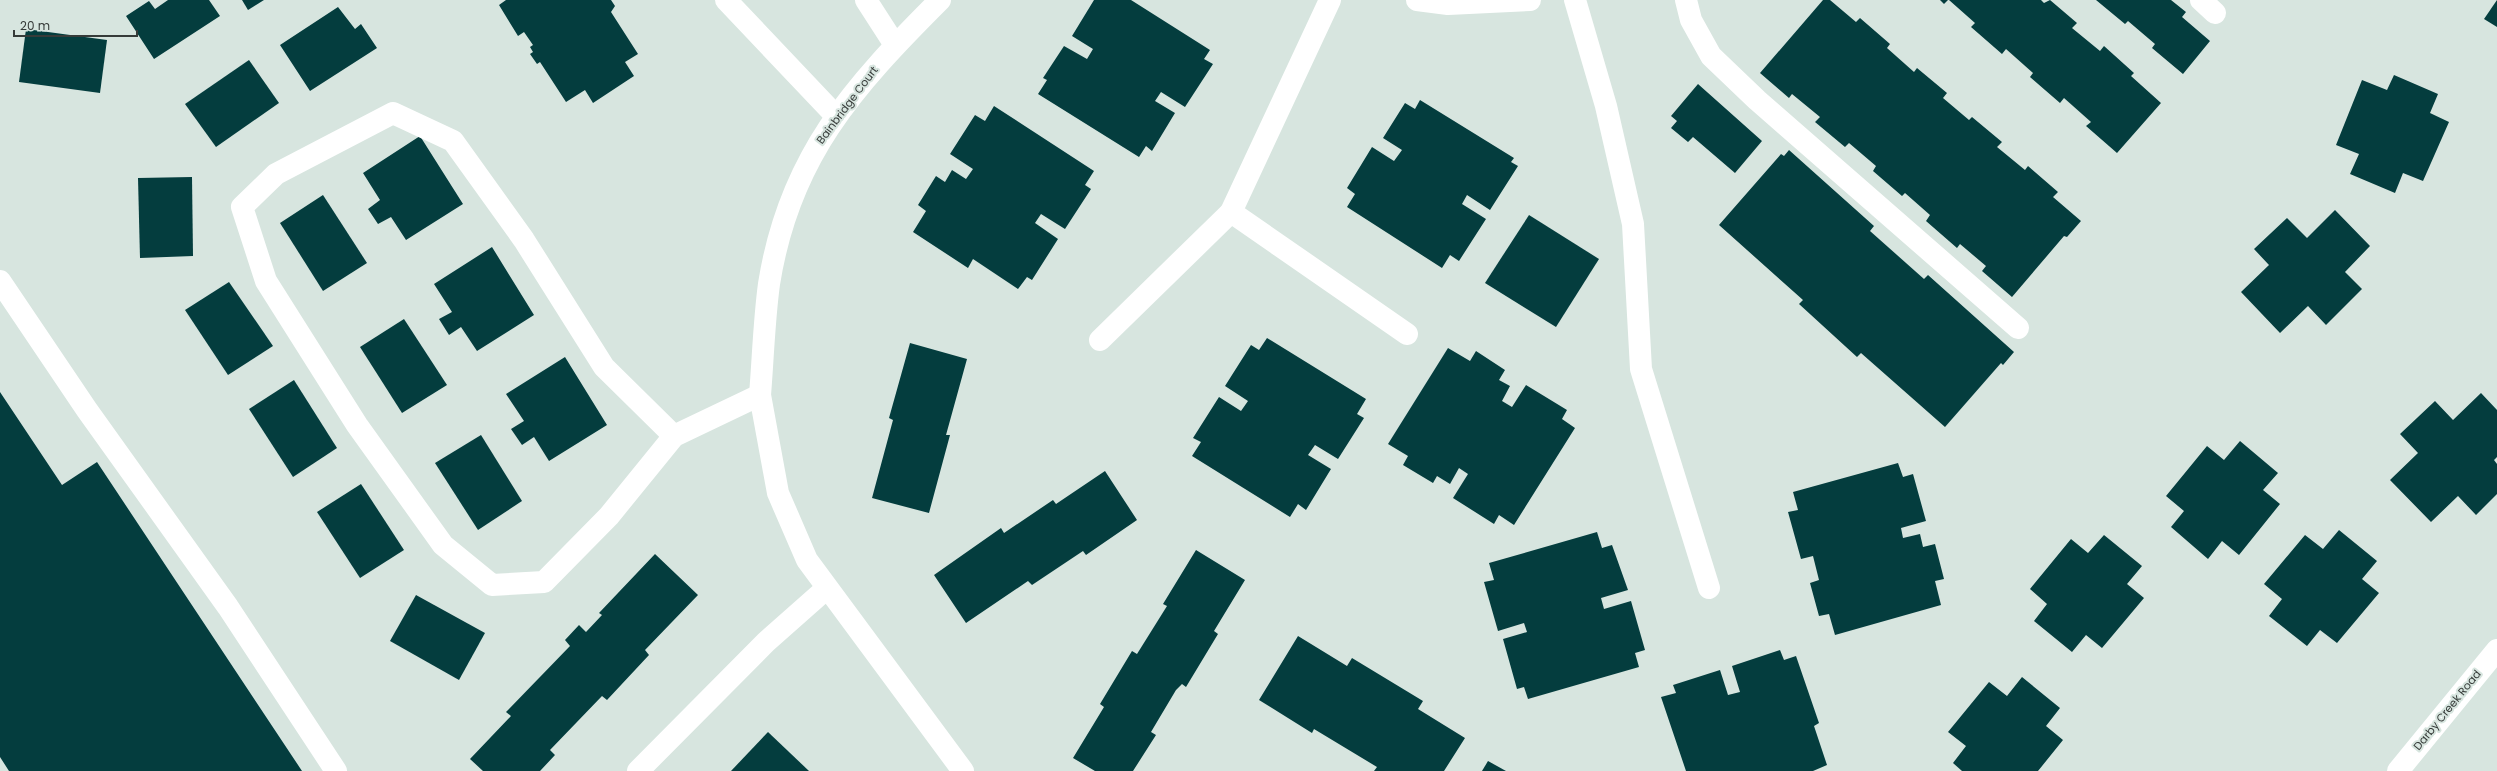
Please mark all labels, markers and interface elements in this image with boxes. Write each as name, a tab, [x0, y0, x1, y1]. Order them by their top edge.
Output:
scale bar	[14, 12, 137, 38]
text: 20 m	[20, 17, 50, 34]
street label: Bainbridge Court	[812, 63, 882, 147]
street label: Darby Creek Road	[2410, 666, 2484, 754]

